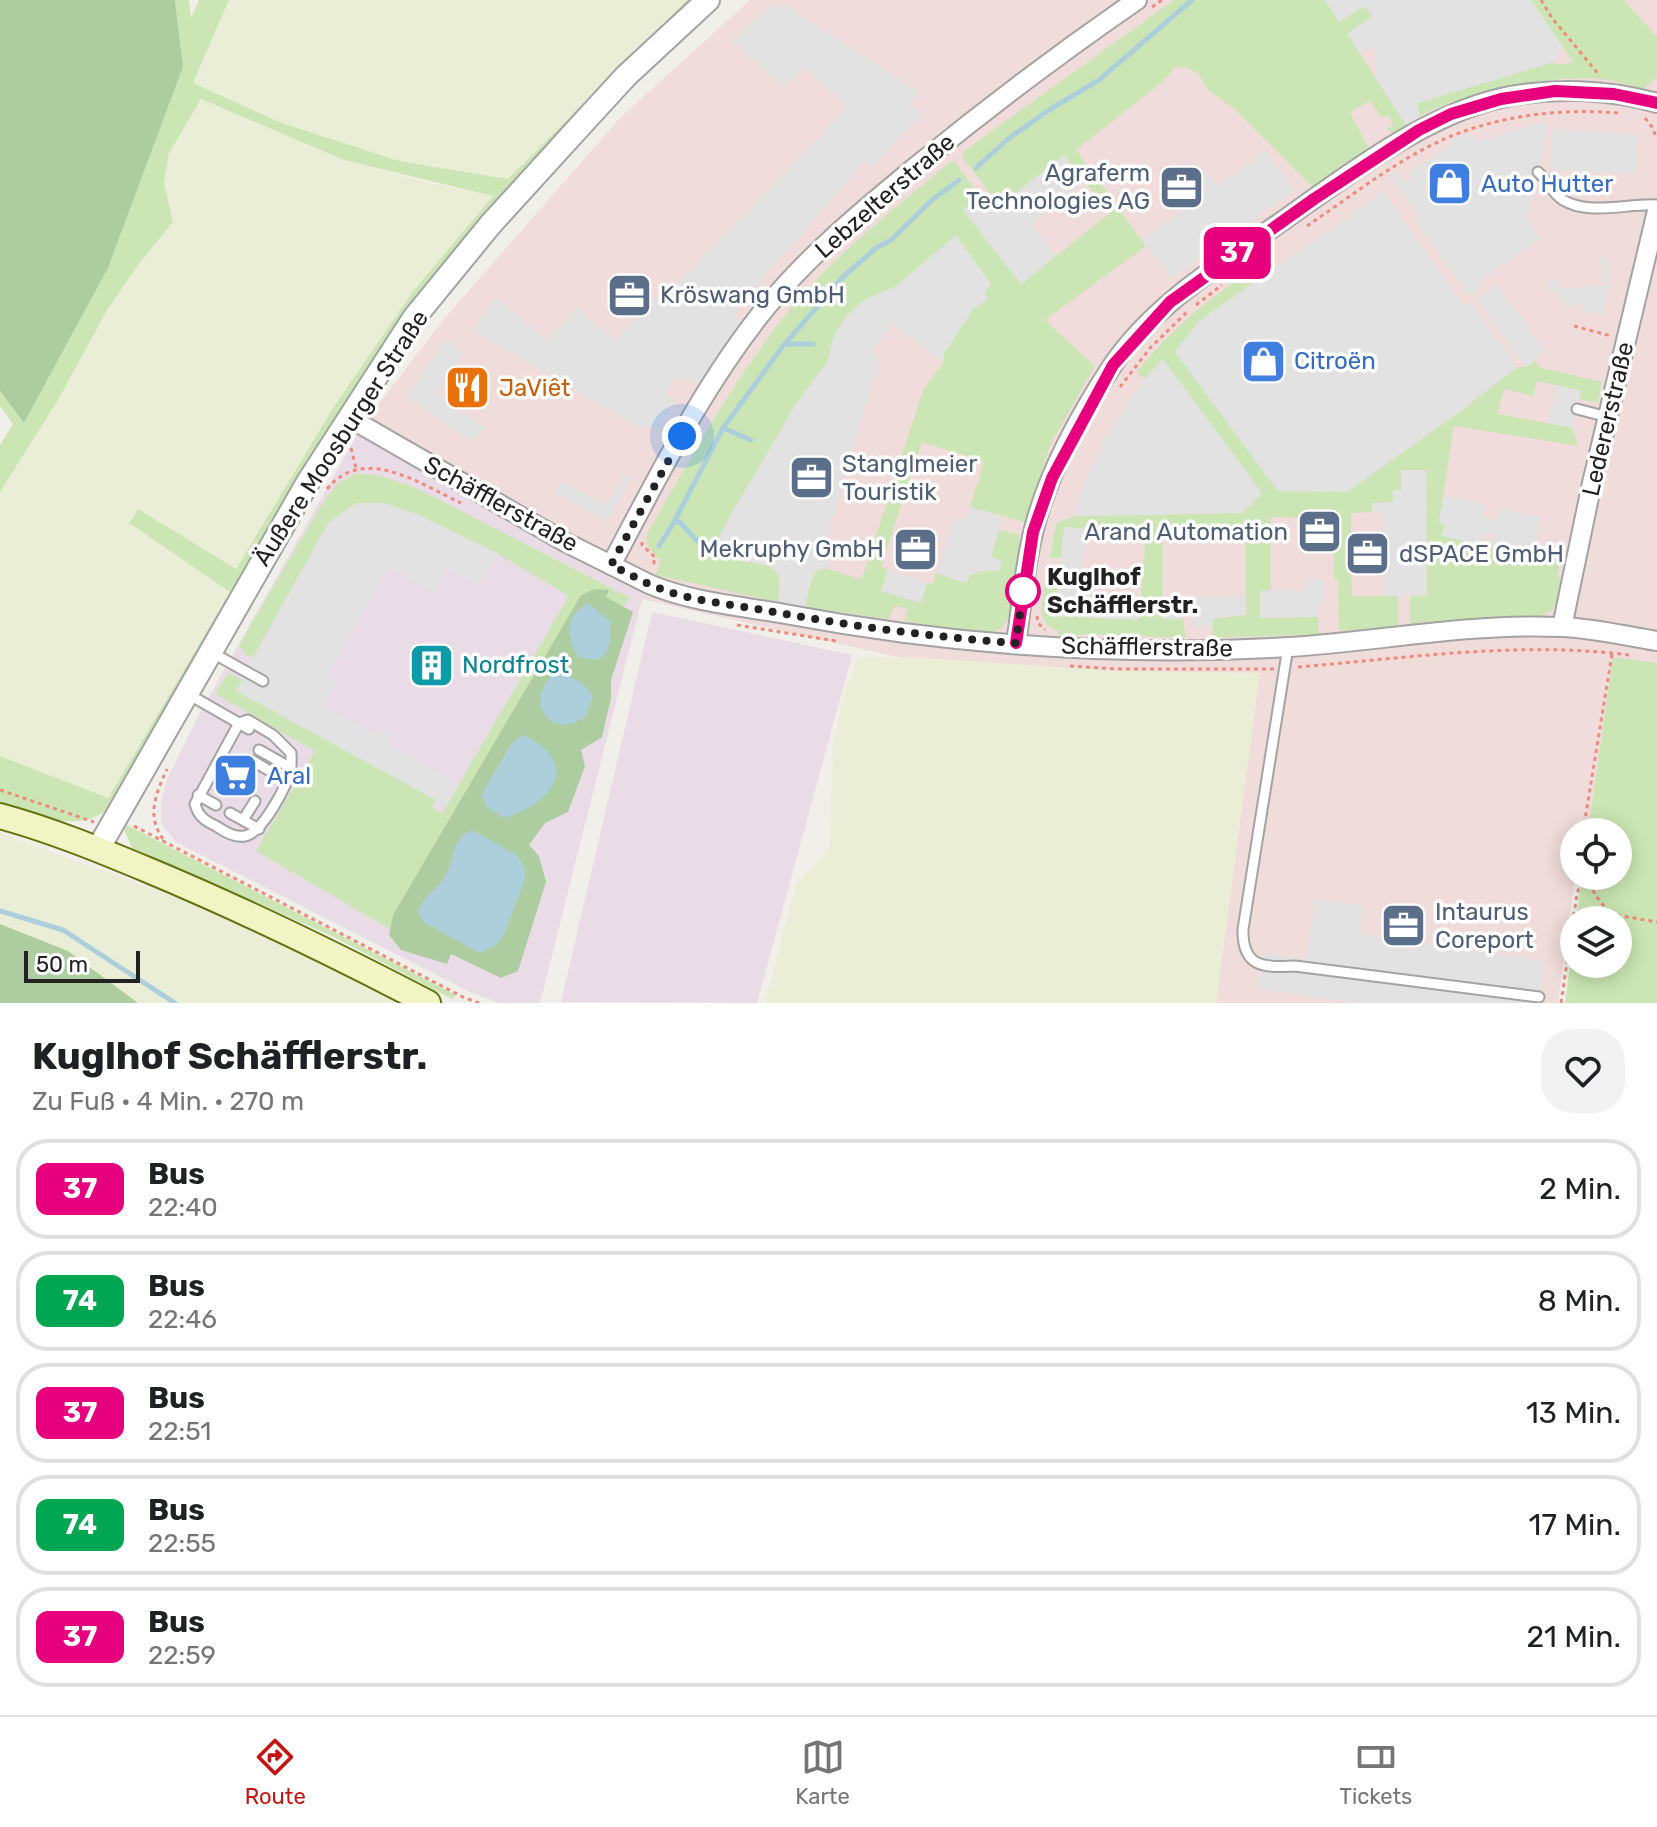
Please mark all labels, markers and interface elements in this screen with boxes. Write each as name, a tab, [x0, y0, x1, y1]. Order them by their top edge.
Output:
street label: Lebzelterstraße	[810, 128, 960, 264]
place label: Agraferm Technologies AG	[966, 159, 1150, 215]
shop icon: Auto Hutter	[1426, 160, 1474, 208]
office icon: Agraferm Technologies AG	[1157, 163, 1205, 211]
place label: Auto Hutter	[1481, 170, 1613, 198]
line badge: 37	[1201, 227, 1273, 279]
text: 37	[1220, 236, 1254, 269]
office icon: Kröswang GmbH	[605, 271, 653, 319]
place label: Kröswang GmbH	[660, 281, 845, 309]
street label: Äußere Moosburger Straße	[248, 305, 434, 571]
shop icon: Citroën	[1239, 337, 1287, 385]
street label: Ledererstraße	[1577, 339, 1639, 499]
place label: Citroën	[1294, 347, 1376, 375]
restaurant icon: JaViêt	[444, 364, 492, 412]
place label: JaViêt	[499, 374, 570, 402]
your location	[662, 416, 702, 456]
street label: Schäfflerstraße	[419, 450, 583, 558]
place label: Stanglmeier Touristik	[842, 450, 977, 506]
office icon: Stanglmeier Touristik	[787, 454, 835, 502]
office icon: Arand Automation	[1295, 508, 1343, 556]
place label: Arand Automation	[1084, 518, 1288, 546]
office icon: Mekruphy GmbH	[891, 525, 939, 573]
office icon: dSPACE GmbH	[1344, 530, 1392, 578]
place label: Mekruphy GmbH	[699, 535, 884, 563]
place label: dSPACE GmbH	[1399, 540, 1564, 568]
place label: Kuglhof Schäfflerstr.	[1047, 563, 1198, 619]
marker: Kuglhof Schäfflerstr.	[1006, 574, 1040, 608]
street label: Schäfflerstraße	[1061, 632, 1233, 662]
building icon: Nordfrost	[407, 641, 455, 689]
place label: Nordfrost	[462, 651, 569, 679]
supermarket icon: Aral	[212, 752, 260, 800]
place label: Aral	[267, 762, 311, 790]
map controls	[1560, 818, 1632, 978]
button: locate	[1560, 818, 1632, 890]
place label: Intaurus Coreport	[1435, 898, 1534, 954]
office icon: Intaurus Coreport	[1380, 902, 1428, 950]
button: layers	[1560, 906, 1632, 978]
scale bar	[24, 947, 140, 983]
text: 50 m	[36, 951, 88, 978]
button: heart	[1541, 1029, 1625, 1113]
text: Kuglhof Schäfflerstr.	[32, 1033, 427, 1079]
text: Zu Fuß · 4 Min. · 270 m	[32, 1086, 304, 1117]
text: Bus	[148, 1156, 205, 1192]
text: 2 Min.	[1539, 1171, 1621, 1207]
text: 37	[63, 1172, 97, 1205]
text: 22:40	[148, 1192, 218, 1223]
text: Bus	[148, 1268, 205, 1304]
text: 8 Min.	[1538, 1283, 1621, 1319]
text: 74	[63, 1284, 97, 1317]
text: 22:46	[148, 1304, 217, 1335]
text: Bus	[148, 1380, 205, 1416]
text: 13 Min.	[1526, 1395, 1621, 1431]
text: 37	[63, 1396, 97, 1429]
text: 22:51	[148, 1416, 211, 1447]
text: Bus	[148, 1492, 205, 1528]
text: 17 Min.	[1529, 1507, 1621, 1543]
text: 74	[63, 1508, 97, 1541]
text: 22:55	[148, 1528, 216, 1559]
text: Bus	[148, 1604, 205, 1640]
text: 21 Min.	[1526, 1619, 1621, 1655]
text: 37	[63, 1620, 97, 1653]
text: 22:59	[148, 1640, 216, 1671]
tab: Route	[245, 1735, 306, 1810]
tab: Karte	[795, 1735, 850, 1810]
tab: Tickets	[1339, 1735, 1412, 1810]

